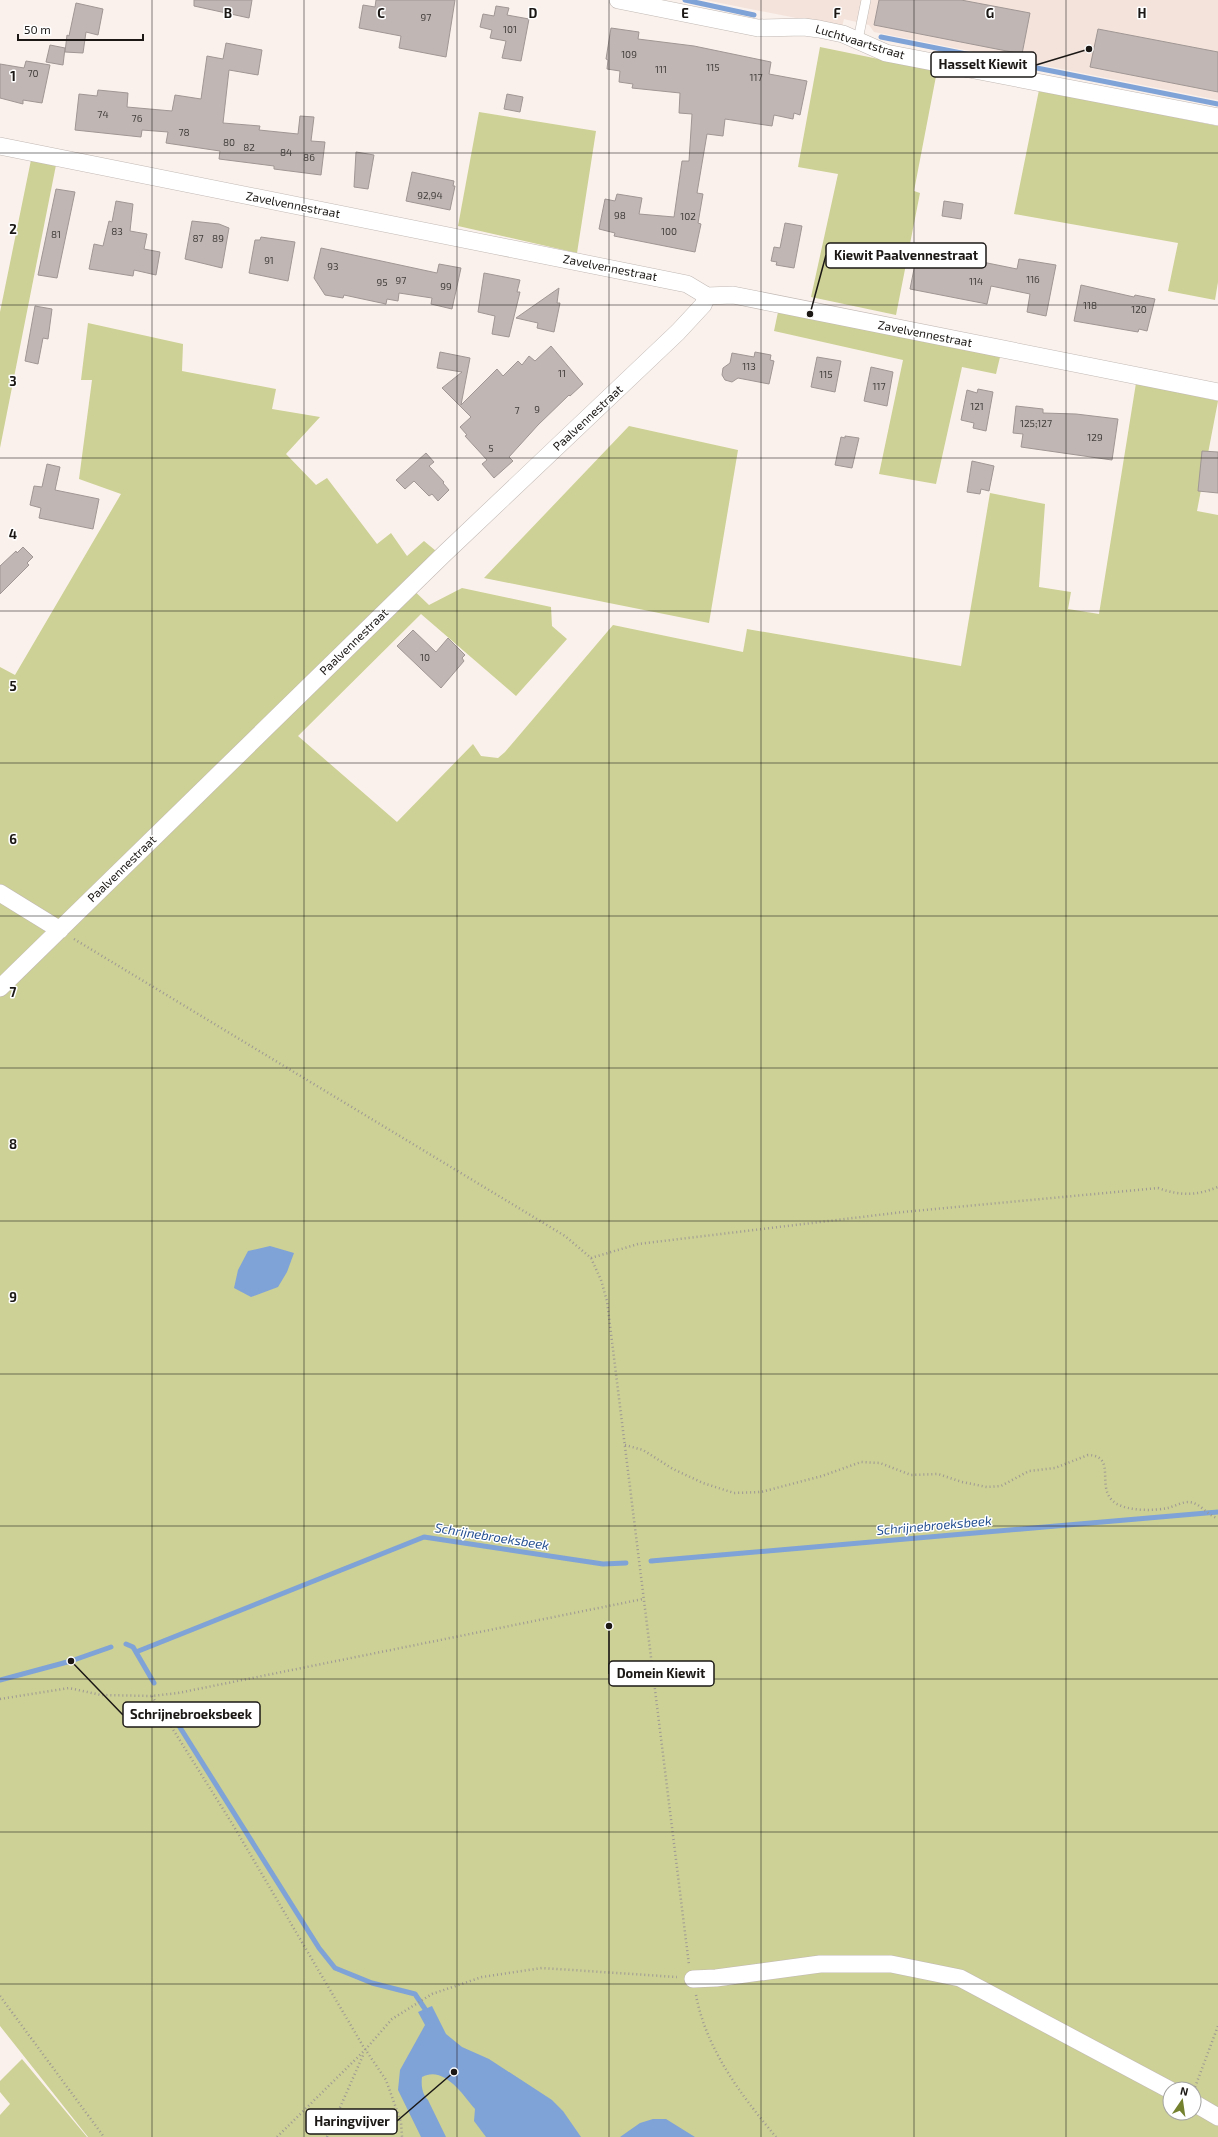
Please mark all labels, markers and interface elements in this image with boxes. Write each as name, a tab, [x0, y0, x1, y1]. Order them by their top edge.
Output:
text: B	[224, 5, 232, 21]
text: C	[377, 5, 385, 21]
text: D	[529, 5, 538, 21]
text: E	[681, 5, 689, 21]
text: F	[833, 5, 841, 21]
text: G	[986, 5, 994, 21]
text: H	[1138, 5, 1147, 21]
house number: 97	[421, 11, 431, 23]
scale bar	[18, 16, 143, 42]
street label: Luchtvaartstraat	[814, 21, 907, 61]
text: 50 m	[24, 22, 51, 36]
house number: 101	[503, 23, 517, 35]
house number: 109	[621, 48, 637, 60]
callout: Hasselt Kiewit	[931, 52, 1036, 77]
text: Hasselt Kiewit	[939, 56, 1028, 72]
house number: 115	[706, 61, 720, 73]
house number: 111	[655, 63, 667, 75]
house number: 70	[27, 67, 39, 79]
text: 1	[10, 68, 16, 84]
house number: 117	[749, 71, 763, 83]
house number: 74	[97, 108, 109, 120]
house number: 76	[132, 112, 143, 124]
house number: 78	[178, 126, 190, 138]
house number: 80	[223, 136, 235, 148]
house number: 82	[243, 141, 255, 153]
house number: 84	[280, 146, 292, 158]
house number: 86	[303, 151, 315, 163]
street label: Zavelvennestraat	[245, 188, 342, 220]
house number: 92,94	[417, 189, 443, 201]
house number: 98	[614, 209, 626, 221]
house number: 102	[680, 210, 696, 222]
text: 2	[9, 221, 17, 237]
house number: 83	[111, 225, 123, 237]
house number: 100	[661, 225, 677, 237]
house number: 81	[51, 228, 61, 240]
house number: 87	[192, 232, 204, 244]
house number: 89	[212, 232, 224, 244]
callout: Kiewit Paalvennestraat	[826, 243, 986, 268]
text: Kiewit Paalvennestraat	[834, 247, 979, 263]
street label: Zavelvennestraat	[562, 251, 659, 283]
house number: 91	[264, 254, 274, 266]
house number: 93	[327, 260, 339, 272]
house number: 116	[1026, 273, 1040, 285]
house number: 97	[396, 274, 406, 286]
house number: 114	[969, 275, 983, 287]
house number: 95	[376, 276, 388, 288]
house number: 99	[440, 280, 452, 292]
house number: 118	[1083, 299, 1097, 311]
house number: 120	[1131, 303, 1147, 315]
street label: Zavelvennestraat	[877, 317, 974, 349]
house number: 113	[742, 360, 756, 372]
house number: 11	[558, 367, 566, 379]
house number: 115	[819, 368, 833, 380]
text: 3	[9, 373, 17, 389]
house number: 117	[872, 380, 886, 392]
street label: Paalvennestraat	[550, 381, 625, 453]
house number: 121	[970, 400, 984, 412]
house number: 9	[534, 403, 540, 415]
house number: 7	[514, 404, 520, 416]
house number: 125;127	[1020, 417, 1052, 429]
house number: 129	[1087, 431, 1103, 443]
house number: 5	[488, 442, 494, 454]
text: 4	[9, 526, 17, 542]
street label: Paalvennestraat	[316, 605, 391, 678]
house number: 10	[420, 651, 430, 663]
text: 5	[9, 678, 17, 694]
text: 6	[9, 831, 17, 847]
street label: Paalvennestraat	[84, 832, 159, 905]
text: 7	[10, 984, 17, 1000]
text: 8	[9, 1136, 17, 1152]
text: 9	[9, 1289, 17, 1305]
water label: Schrijnebroeksbeek	[876, 1512, 992, 1538]
water label: Schrijnebroeksbeek	[434, 1519, 551, 1553]
callout: Domein Kiewit	[609, 1661, 714, 1686]
text: Domein Kiewit	[617, 1665, 706, 1681]
callout: Schrijnebroeksbeek	[123, 1702, 260, 1727]
text: Schrijnebroeksbeek	[130, 1706, 253, 1722]
north arrow	[1162, 2081, 1202, 2121]
text: N	[1179, 2084, 1190, 2098]
callout: Haringvijver	[306, 2109, 397, 2134]
text: Haringvijver	[314, 2113, 390, 2129]

